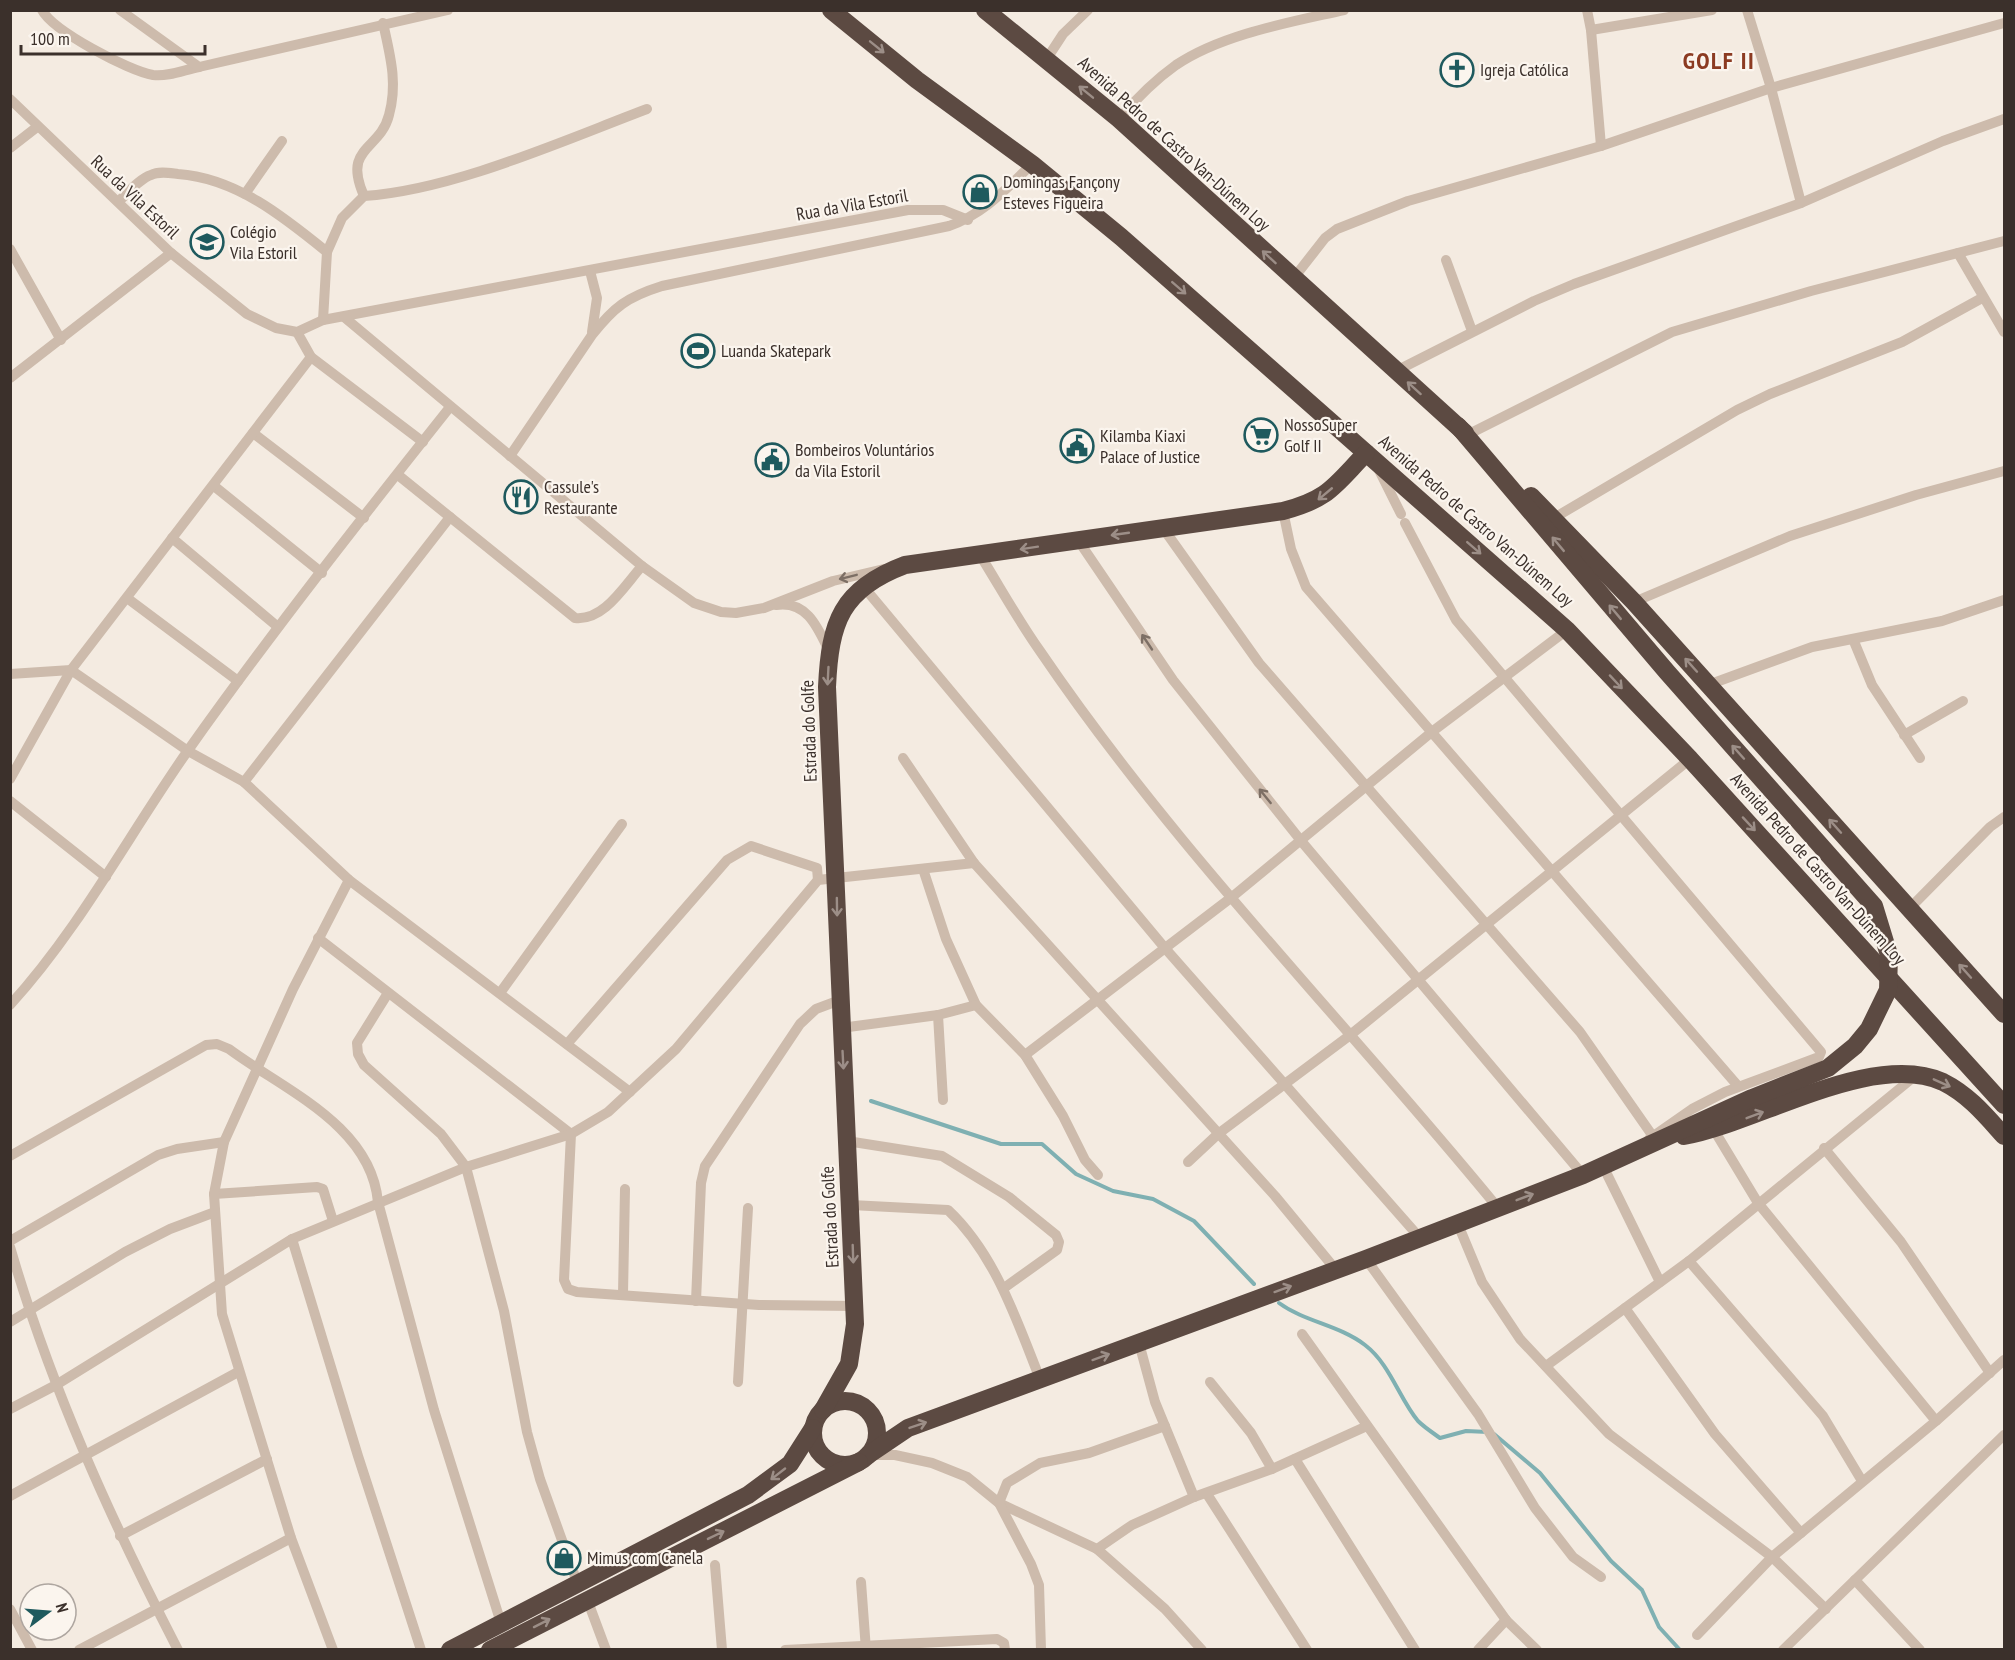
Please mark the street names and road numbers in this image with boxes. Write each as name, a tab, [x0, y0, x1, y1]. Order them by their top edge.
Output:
street label: Avenida Pedro de Castro Van-Dúnem Loy	[1073, 51, 1275, 236]
street label: Rua da Vila Estoril	[86, 150, 185, 244]
street label: Rua da Vila Estoril	[794, 183, 910, 226]
street label: Avenida Pedro de Castro Van-Dúnem Loy	[1374, 430, 1579, 612]
street label: Estrada do Golfe	[795, 680, 822, 782]
street label: Avenida Pedro de Castro Van-Dúnem Loy	[1726, 768, 1911, 970]
street label: Estrada do Golfe	[815, 1166, 844, 1268]

